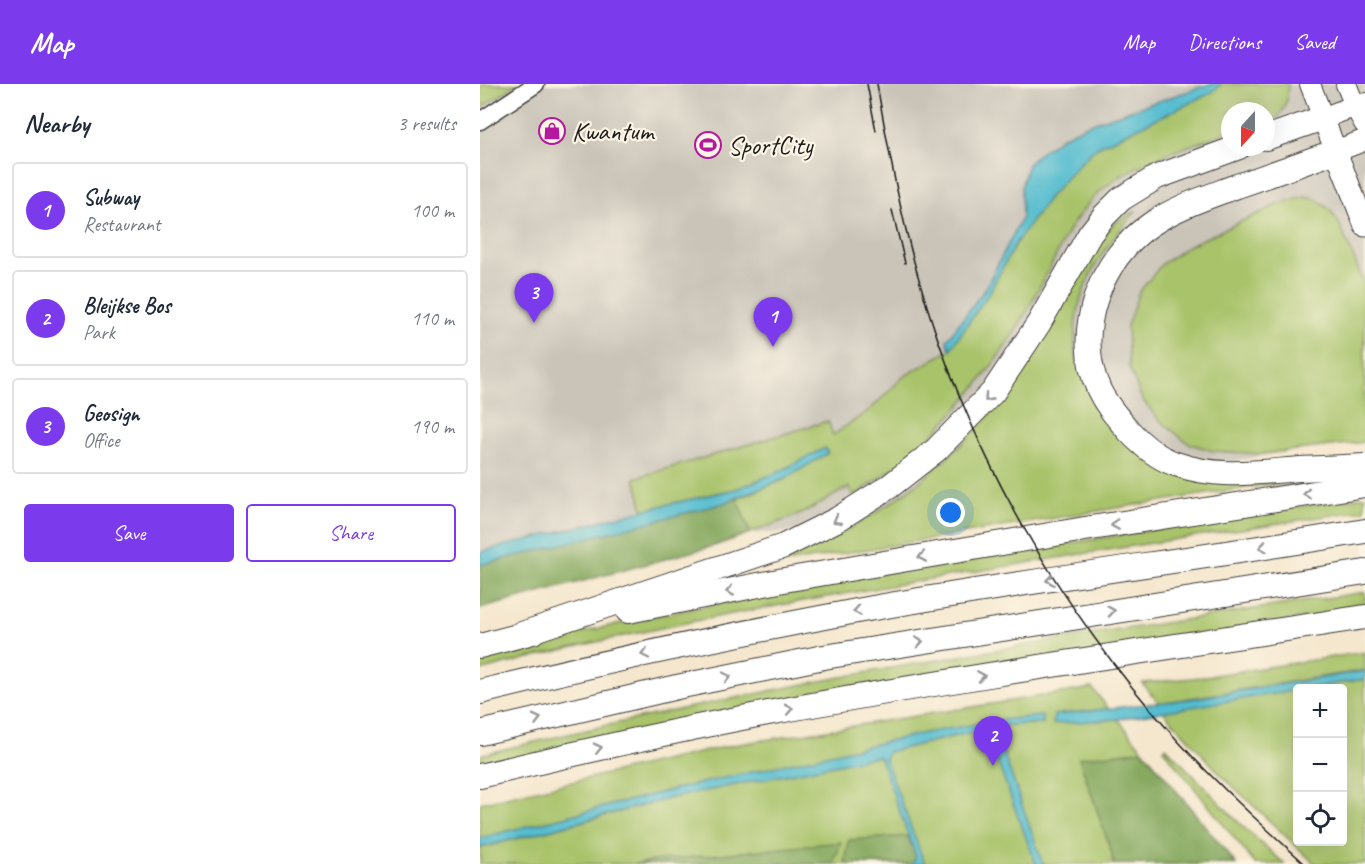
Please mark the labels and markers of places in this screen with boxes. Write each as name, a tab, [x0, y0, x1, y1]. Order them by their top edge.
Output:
place label: Kwantum	[572, 115, 656, 148]
shop icon: Kwantum	[537, 116, 567, 146]
place label: SportCity	[728, 129, 815, 162]
sports icon: SportCity	[693, 130, 723, 160]
pin: 3	[514, 274, 554, 323]
pin: 1	[754, 298, 792, 347]
pin: 2	[974, 716, 1012, 766]

